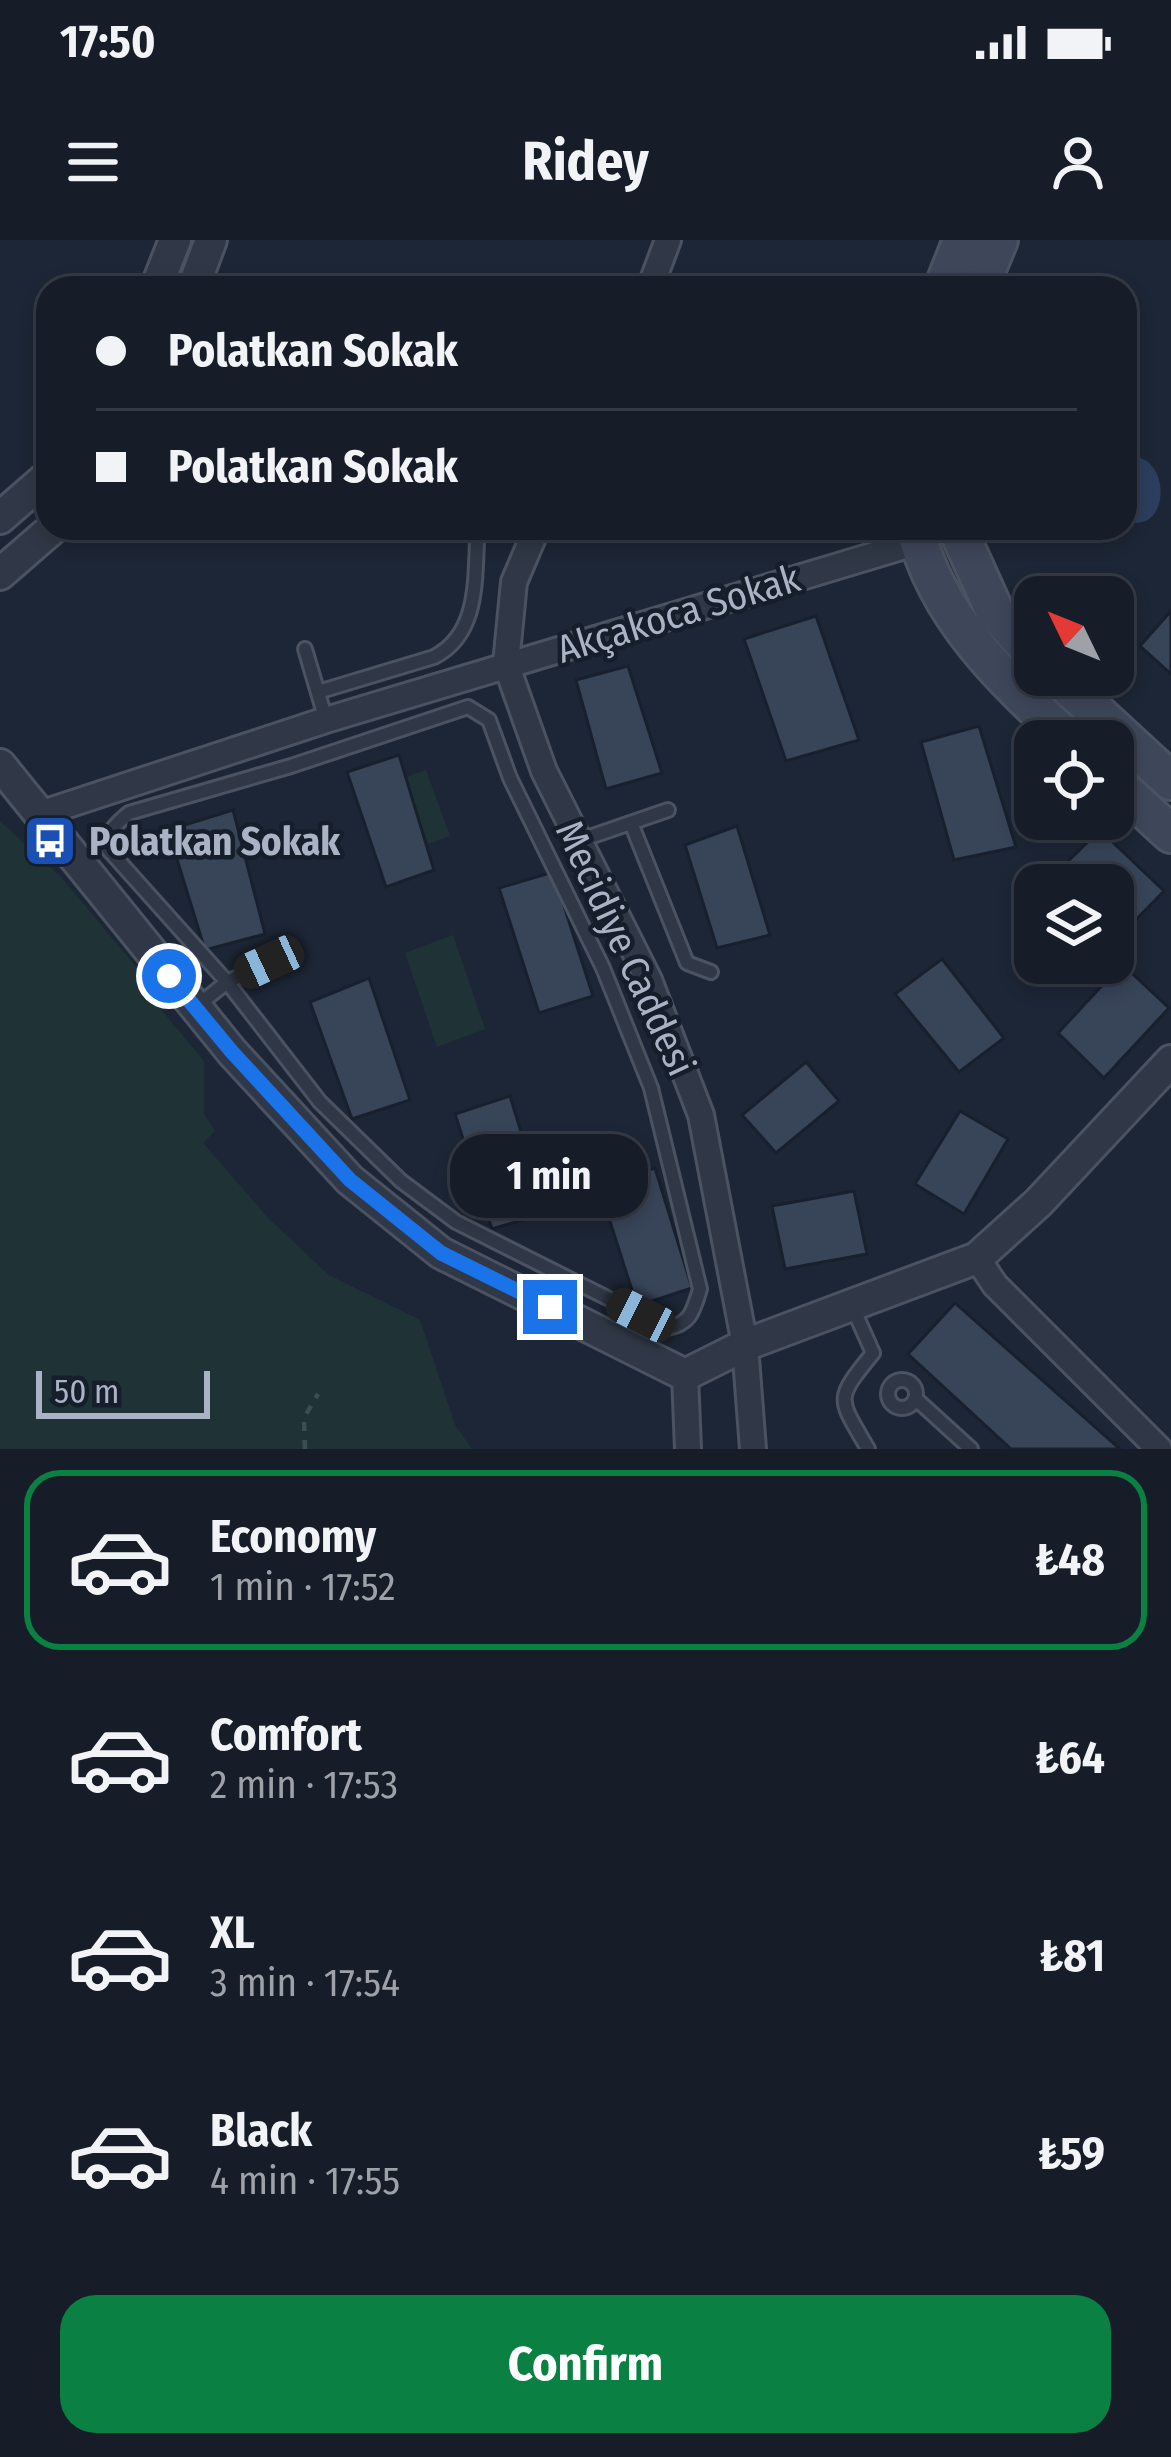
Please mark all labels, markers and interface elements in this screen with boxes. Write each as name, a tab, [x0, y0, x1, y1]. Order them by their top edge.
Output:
text: 17:50	[60, 15, 156, 69]
icon: menu	[60, 129, 126, 195]
icon: person	[1045, 129, 1111, 195]
text: Ridey	[522, 130, 649, 194]
text: Polatkan Sokak	[168, 324, 458, 378]
text: Polatkan Sokak	[168, 440, 458, 494]
street label: Akçakoca Sokak	[551, 555, 806, 673]
north arrow	[1014, 576, 1134, 696]
map controls	[1014, 576, 1134, 984]
button: locate	[1014, 720, 1134, 840]
bus stop icon: Polatkan Sokak	[22, 813, 78, 869]
street label: Mecidiye Caddesi	[546, 814, 704, 1083]
place label: Polatkan Sokak	[89, 819, 341, 865]
button: layers	[1014, 864, 1134, 984]
car	[229, 930, 309, 994]
route start	[142, 949, 196, 1003]
callout: 1 min	[451, 1133, 649, 1217]
text: 1 min	[507, 1153, 591, 1199]
route end	[523, 1280, 577, 1334]
car	[601, 1283, 681, 1347]
scale bar	[36, 1365, 210, 1418]
text: 50 m	[54, 1372, 119, 1412]
icon: car	[66, 1506, 174, 1614]
text: Economy	[210, 1510, 376, 1564]
text: ₺48	[1035, 1533, 1105, 1587]
text: 1 min · 17:52	[210, 1564, 395, 1610]
icon: car	[66, 1704, 174, 1812]
text: Comfort	[210, 1708, 362, 1762]
text: ₺64	[1035, 1731, 1105, 1785]
text: 2 min · 17:53	[210, 1762, 398, 1808]
icon: car	[66, 1902, 174, 2010]
text: XL	[210, 1906, 255, 1960]
text: ₺81	[1039, 1929, 1105, 1983]
text: 3 min · 17:54	[210, 1960, 400, 2006]
icon: car	[66, 2100, 174, 2208]
text: Black	[210, 2104, 312, 2158]
text: ₺59	[1038, 2127, 1105, 2181]
text: 4 min · 17:55	[210, 2158, 400, 2204]
button: Confirm	[60, 2295, 1111, 2433]

